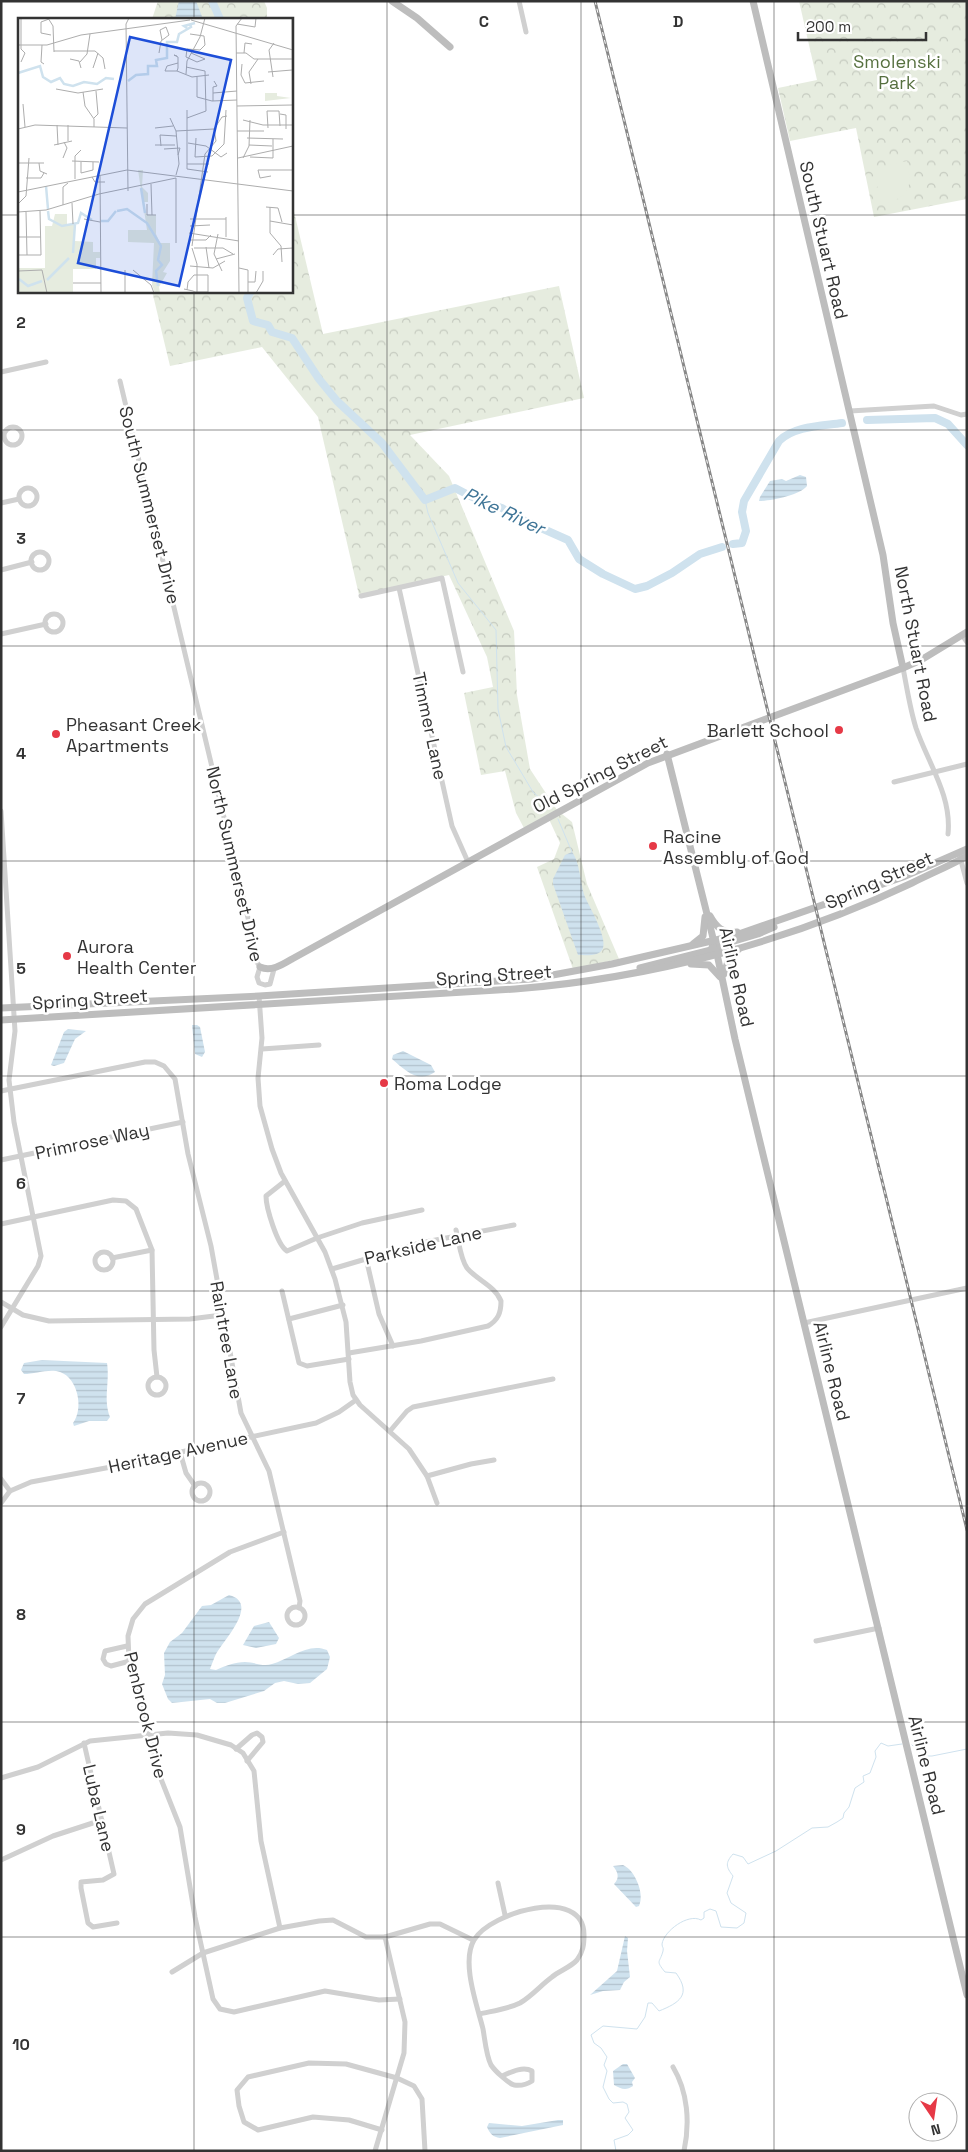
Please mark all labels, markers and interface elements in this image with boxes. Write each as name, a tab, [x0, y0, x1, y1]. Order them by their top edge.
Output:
scale bar	[798, 10, 926, 42]
text: C	[479, 11, 489, 32]
text: D	[673, 11, 683, 32]
text: 200 m	[806, 17, 851, 36]
inset map	[18, 18, 292, 292]
park label: Smolenski Park	[853, 50, 941, 94]
street label: South Stuart Road	[795, 159, 853, 321]
text: 2	[16, 312, 26, 333]
street label: South Summerset Drive	[114, 404, 186, 606]
water label: Pike River	[459, 481, 550, 541]
text: 3	[16, 528, 26, 549]
street label: North Stuart Road	[890, 564, 942, 724]
street label: Timmer Lane	[407, 670, 453, 782]
place label: Pheasant Creek Apartments	[66, 713, 202, 757]
place label: Barlett School	[707, 719, 829, 742]
marker: Barlett School	[833, 724, 845, 736]
marker: Pheasant Creek Apartments	[50, 728, 62, 740]
street label: Old Spring Street	[529, 730, 671, 818]
text: 4	[16, 743, 26, 764]
street label: North Summerset Drive	[201, 764, 269, 964]
place label: Racine Assembly of God	[663, 825, 809, 869]
marker: Racine Assembly of God	[647, 840, 659, 852]
street label: Spring Street	[821, 846, 937, 914]
street label: Airline Road	[714, 925, 760, 1029]
place label: Aurora Health Center	[77, 935, 197, 979]
marker: Aurora Health Center	[61, 950, 73, 962]
text: 5	[16, 958, 26, 979]
street label: Spring Street	[435, 959, 553, 991]
street label: Spring Street	[31, 983, 149, 1015]
place label: Roma Lodge	[394, 1072, 502, 1095]
marker: Roma Lodge	[378, 1077, 390, 1089]
street label: Primrose Way	[33, 1118, 151, 1164]
text: 6	[16, 1173, 26, 1194]
street label: Parkside Lane	[362, 1220, 484, 1270]
street label: Raintree Lane	[205, 1279, 249, 1401]
street label: Airline Road	[809, 1319, 855, 1423]
text: 7	[17, 1388, 26, 1409]
street label: Heritage Avenue	[106, 1426, 250, 1478]
text: 8	[16, 1604, 26, 1625]
street label: Penbrook Drive	[119, 1649, 173, 1781]
street label: Airline Road	[904, 1713, 950, 1817]
street label: Luba Lane	[78, 1762, 120, 1854]
text: 9	[16, 1819, 26, 1840]
text: 10	[12, 2034, 30, 2055]
north arrow	[908, 2092, 958, 2142]
text: N	[929, 2120, 943, 2139]

